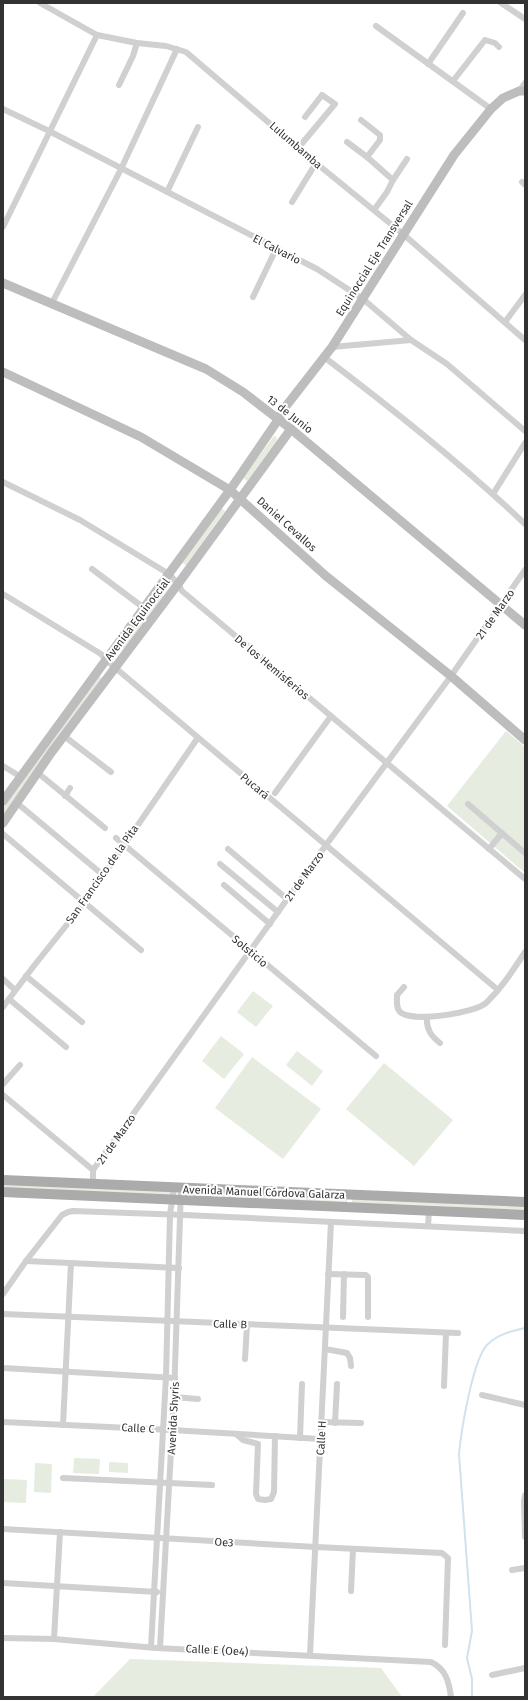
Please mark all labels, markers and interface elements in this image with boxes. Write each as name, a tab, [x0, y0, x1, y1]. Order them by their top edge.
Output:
street label: Lulumbamba	[267, 119, 324, 172]
street label: Equinoccial Eje Transversal	[333, 198, 415, 319]
street label: El Calvario	[251, 232, 303, 267]
street label: 13 de Junio	[264, 393, 315, 436]
street label: Daniel Cevallos	[254, 494, 319, 554]
street label: Avenida Equinoccial	[102, 576, 173, 663]
street label: 21 de Marzo	[473, 587, 517, 642]
street label: De los Hemisferios	[232, 632, 312, 702]
street label: Pucará	[238, 771, 272, 802]
street label: San Francisco de la Pita	[63, 822, 141, 926]
street label: 21 de Marzo	[282, 849, 327, 904]
street label: Solsticio	[229, 933, 270, 970]
street label: 21 de Marzo	[94, 1112, 138, 1167]
street label: Avenida Manuel Córdova Galarza	[183, 1183, 345, 1202]
street label: Calle B	[213, 1317, 247, 1332]
street label: Avenida Shyris	[165, 1381, 182, 1455]
street label: Calle H	[314, 1420, 329, 1456]
street label: Calle C	[121, 1421, 155, 1436]
street label: Oe3	[214, 1536, 234, 1549]
street label: Calle E (Oe4)	[185, 1642, 249, 1659]

